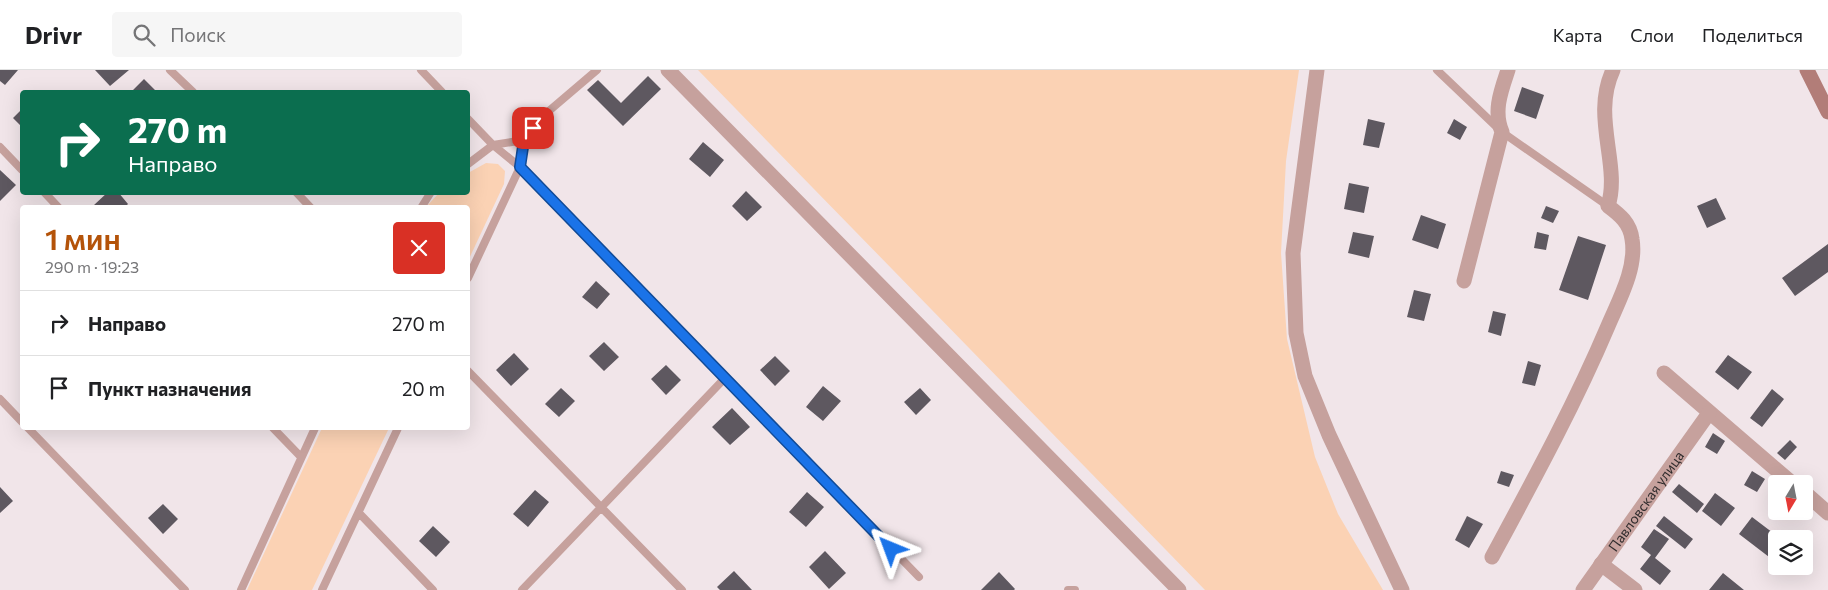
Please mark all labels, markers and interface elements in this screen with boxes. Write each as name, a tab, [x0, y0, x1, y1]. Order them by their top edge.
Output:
search box	[112, 12, 462, 57]
text: Drivr	[25, 20, 82, 49]
icon: search	[130, 21, 158, 49]
text: Поиск	[170, 23, 226, 46]
text: Карта	[1553, 24, 1602, 46]
text: Слои	[1630, 24, 1674, 46]
text: Поделиться	[1702, 24, 1803, 46]
text: 270 m	[128, 107, 227, 150]
pin	[512, 107, 554, 149]
icon: right	[45, 110, 110, 175]
icon: arrive	[519, 114, 547, 142]
text: Направо	[128, 150, 218, 177]
text: 1 мин	[45, 219, 121, 256]
button: close	[393, 222, 445, 274]
text: 290 m · 19:23	[45, 257, 139, 276]
icon: right	[45, 309, 73, 337]
text: Направо	[88, 312, 166, 335]
text: 270 m	[392, 312, 445, 335]
icon: arrive	[45, 374, 73, 402]
text: Пункт назначения	[88, 377, 251, 400]
text: 20 m	[402, 377, 445, 400]
street label: Павловская улица	[1604, 447, 1687, 554]
north arrow	[1768, 475, 1812, 520]
map controls	[1768, 475, 1813, 575]
position arrow	[864, 522, 916, 574]
button: layers	[1768, 530, 1813, 575]

